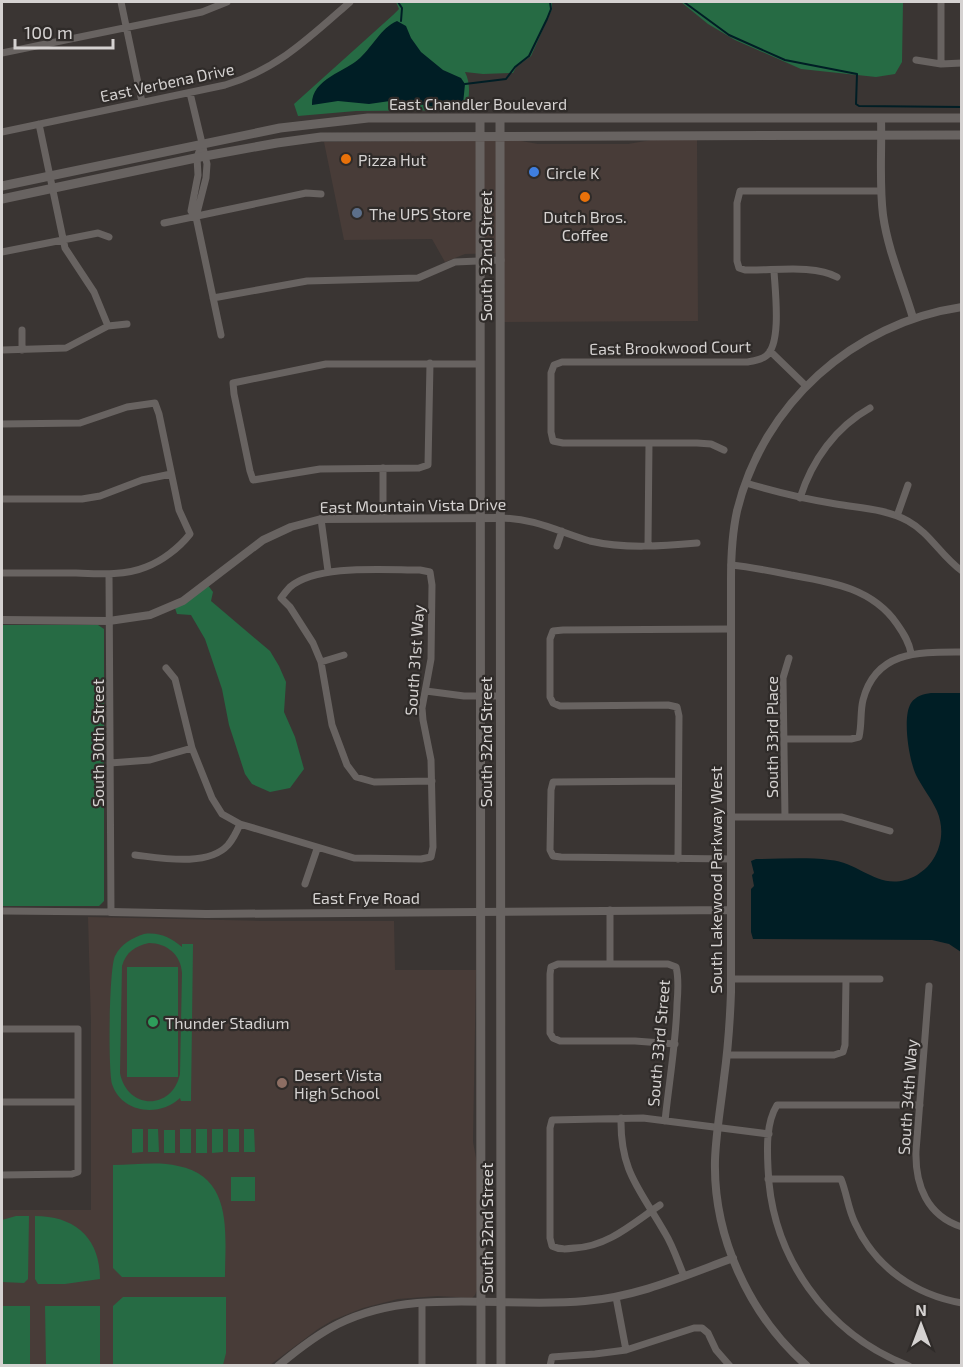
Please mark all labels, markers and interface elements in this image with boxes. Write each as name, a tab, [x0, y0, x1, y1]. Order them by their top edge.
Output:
scale bar	[15, 12, 112, 50]
text: 100 m	[24, 21, 73, 43]
street label: East Verbena Drive	[98, 59, 236, 105]
street label: East Chandler Boulevard	[389, 94, 567, 113]
place label: Pizza Hut	[358, 150, 426, 169]
marker: Pizza Hut	[339, 152, 353, 166]
place label: Circle K	[546, 163, 600, 182]
marker: Circle K	[527, 165, 541, 179]
marker: Dutch Bros. Coffee	[578, 190, 592, 204]
street label: South 32nd Street	[476, 191, 495, 321]
place label: The UPS Store	[369, 204, 471, 223]
marker: The UPS Store	[350, 206, 364, 220]
place label: Dutch Bros. Coffee	[543, 207, 627, 244]
street label: East Brookwood Court	[589, 336, 751, 358]
street label: East Mountain Vista Drive	[320, 494, 506, 516]
street label: South 31st Way	[401, 603, 427, 716]
street label: South 33rd Place	[762, 676, 781, 798]
street label: South 32nd Street	[476, 677, 495, 807]
street label: South 30th Street	[88, 679, 107, 807]
street label: South Lakewood Parkway West	[706, 766, 725, 994]
street label: East Frye Road	[312, 888, 420, 907]
street label: South 33rd Street	[643, 979, 673, 1107]
place label: Thunder Stadium	[165, 1013, 289, 1032]
marker: Thunder Stadium	[146, 1015, 160, 1029]
street label: South 34th Way	[893, 1038, 921, 1155]
place label: Desert Vista High School	[294, 1065, 382, 1102]
marker: Desert Vista High School	[275, 1076, 289, 1090]
street label: South 32nd Street	[477, 1163, 496, 1293]
north arrow	[891, 1295, 951, 1355]
text: N	[915, 1300, 927, 1319]

